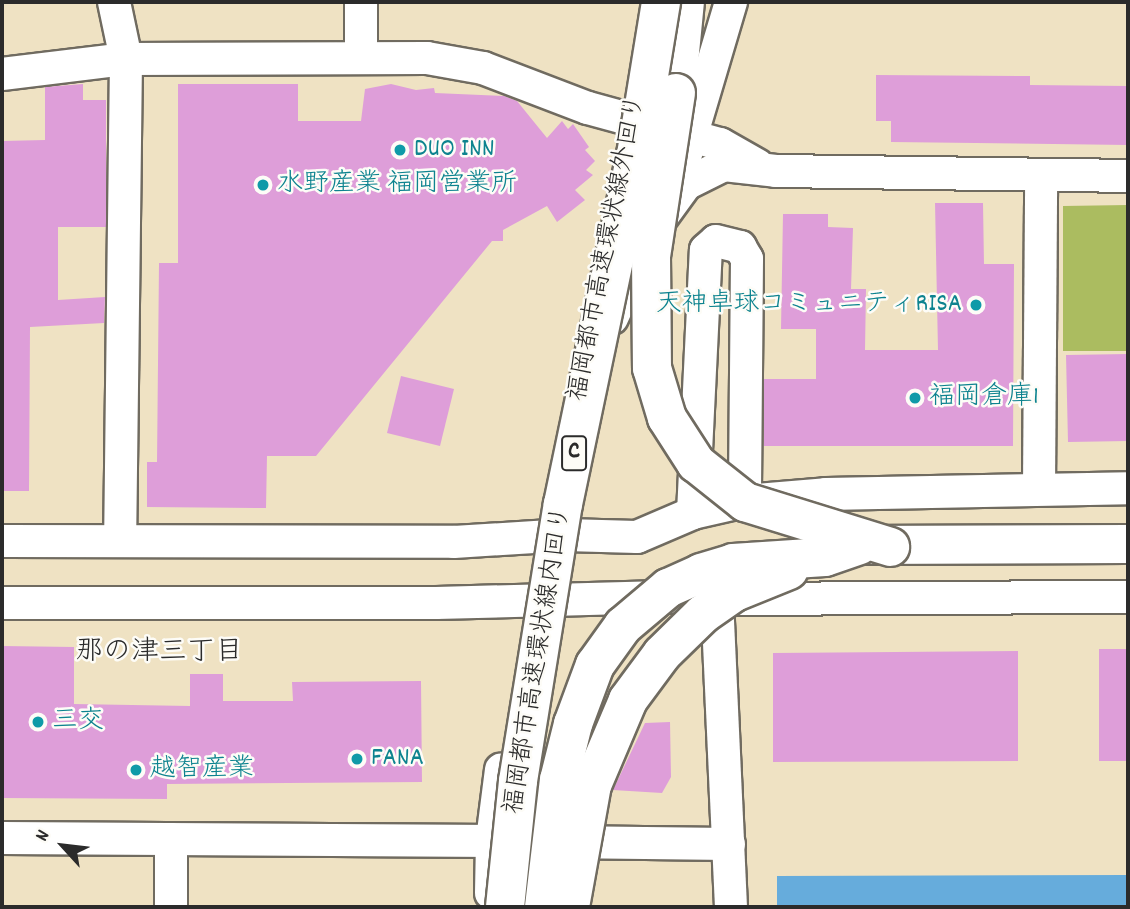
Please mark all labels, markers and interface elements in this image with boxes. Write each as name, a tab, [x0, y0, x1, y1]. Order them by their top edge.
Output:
street label: 福岡都市高速環状線外回り	[563, 92, 653, 404]
place label: DUO INN	[414, 134, 495, 166]
marker: DUO INN	[392, 142, 408, 158]
place label: 水野産業 福岡営業所	[277, 169, 517, 201]
marker: 水野産業 福岡営業所	[255, 177, 271, 193]
place label: 天神卓球コミュニティRISA	[656, 289, 962, 321]
marker: 天神卓球コミュニティRISA	[968, 297, 984, 313]
place label: 福岡倉庫1	[929, 382, 1039, 414]
marker: 福岡倉庫1	[907, 390, 923, 406]
road number: C	[560, 432, 588, 474]
street label: 福岡都市高速環状線内回り	[499, 503, 579, 817]
district label: 那の津三丁目	[75, 637, 243, 671]
place label: 三交	[52, 706, 104, 738]
marker: 三交	[30, 714, 46, 730]
place label: FANA	[371, 743, 424, 775]
marker: FANA	[349, 751, 365, 767]
place label: 越智産業	[150, 754, 254, 786]
marker: 越智産業	[128, 762, 144, 778]
north arrow	[28, 811, 98, 881]
text: N	[30, 826, 58, 847]

